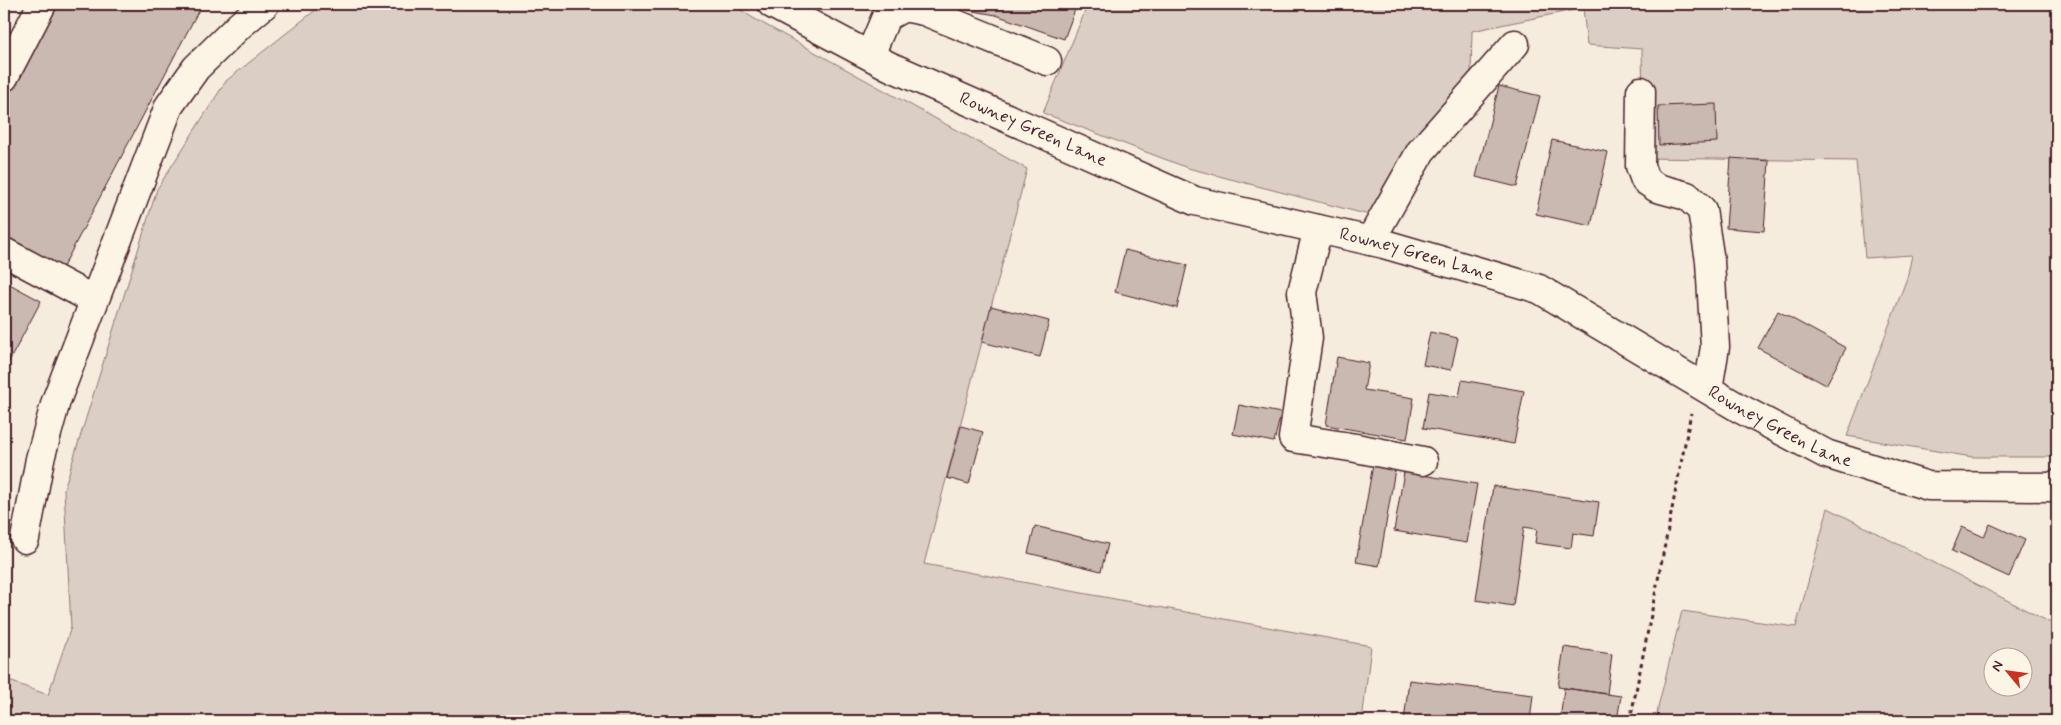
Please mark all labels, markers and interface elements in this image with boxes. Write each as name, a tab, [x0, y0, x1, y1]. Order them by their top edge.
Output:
street label: Rowney Green Lane	[956, 87, 1111, 173]
street label: Rowney Green Lane	[1337, 222, 1497, 287]
street label: Rowney Green Lane	[1703, 380, 1855, 473]
north arrow	[1984, 648, 2034, 698]
text: N	[1987, 658, 2008, 675]

